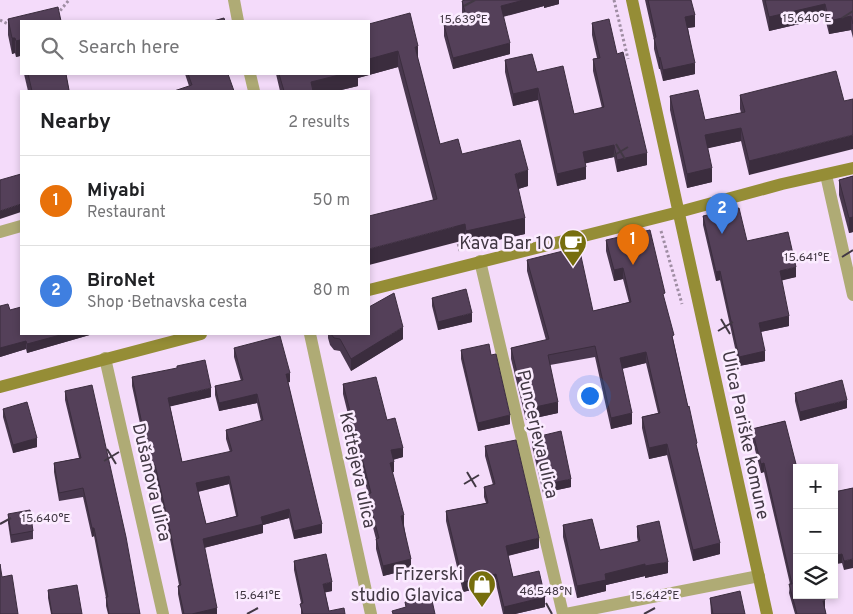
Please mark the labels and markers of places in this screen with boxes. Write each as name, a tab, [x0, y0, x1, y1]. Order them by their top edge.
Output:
pin: 2	[706, 193, 738, 234]
pin: 1	[617, 224, 649, 265]
cafe icon: Kava Bar 10	[558, 228, 588, 267]
place label: Kava Bar 10	[459, 233, 554, 256]
place label: Frizerski studio Glavica	[351, 564, 463, 608]
shop icon: Frizerski studio Glavica	[467, 569, 497, 608]

